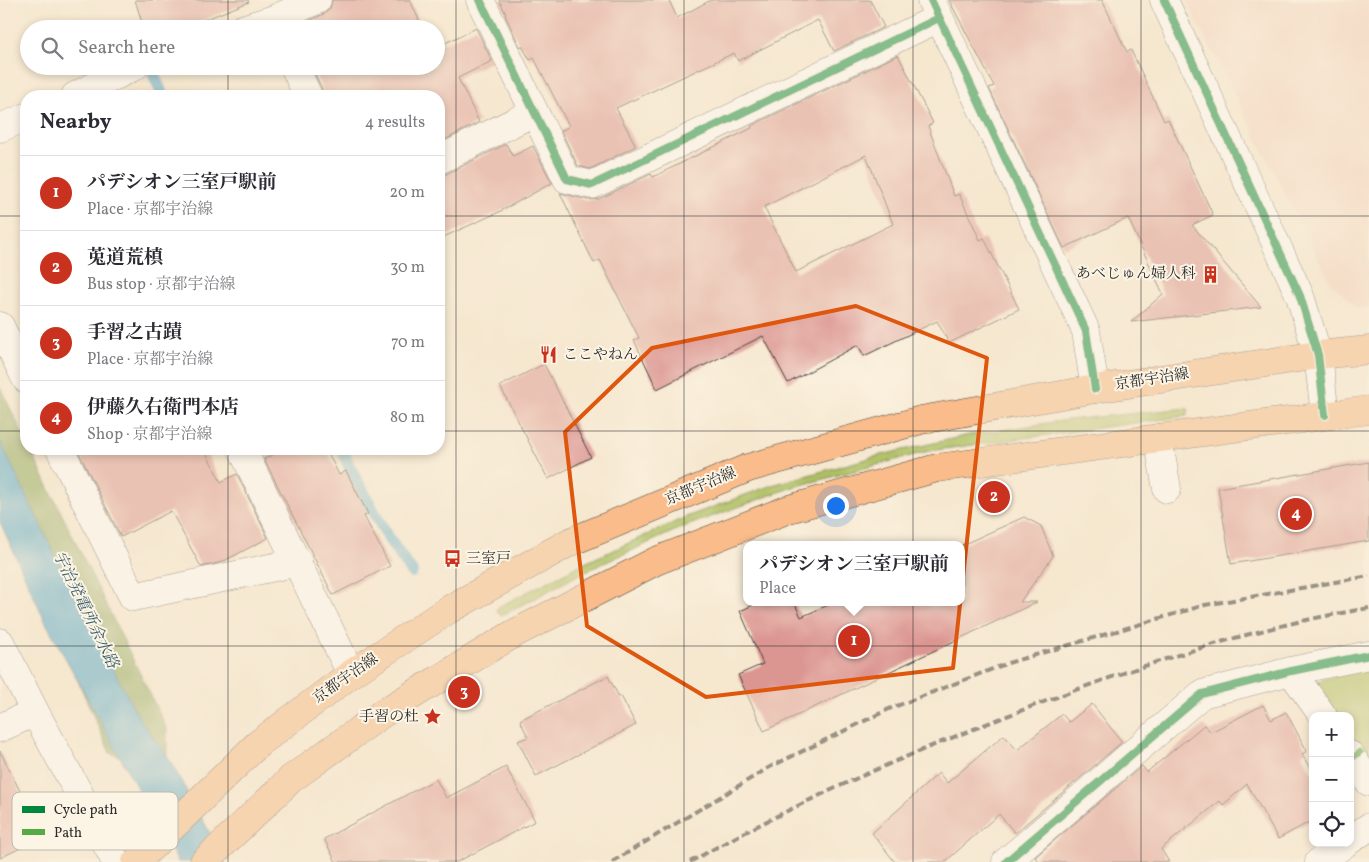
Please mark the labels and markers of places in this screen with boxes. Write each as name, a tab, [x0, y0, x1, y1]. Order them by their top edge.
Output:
place label: あべじゅん婦人科	[1076, 264, 1196, 285]
building icon: あべじゅん婦人科	[1200, 264, 1220, 284]
restaurant icon: ここやねん	[539, 345, 559, 365]
place label: ここやねん	[563, 345, 638, 366]
pin: 2	[978, 478, 1010, 516]
pin: 4	[1280, 495, 1312, 533]
bus stop icon: 三室戸	[442, 549, 462, 569]
place label: 三室戸	[466, 549, 511, 570]
pin: 1	[838, 622, 870, 660]
pin: 3	[448, 673, 480, 711]
place label: 手習の杜	[359, 707, 419, 728]
place icon: 手習の杜	[423, 707, 443, 727]

